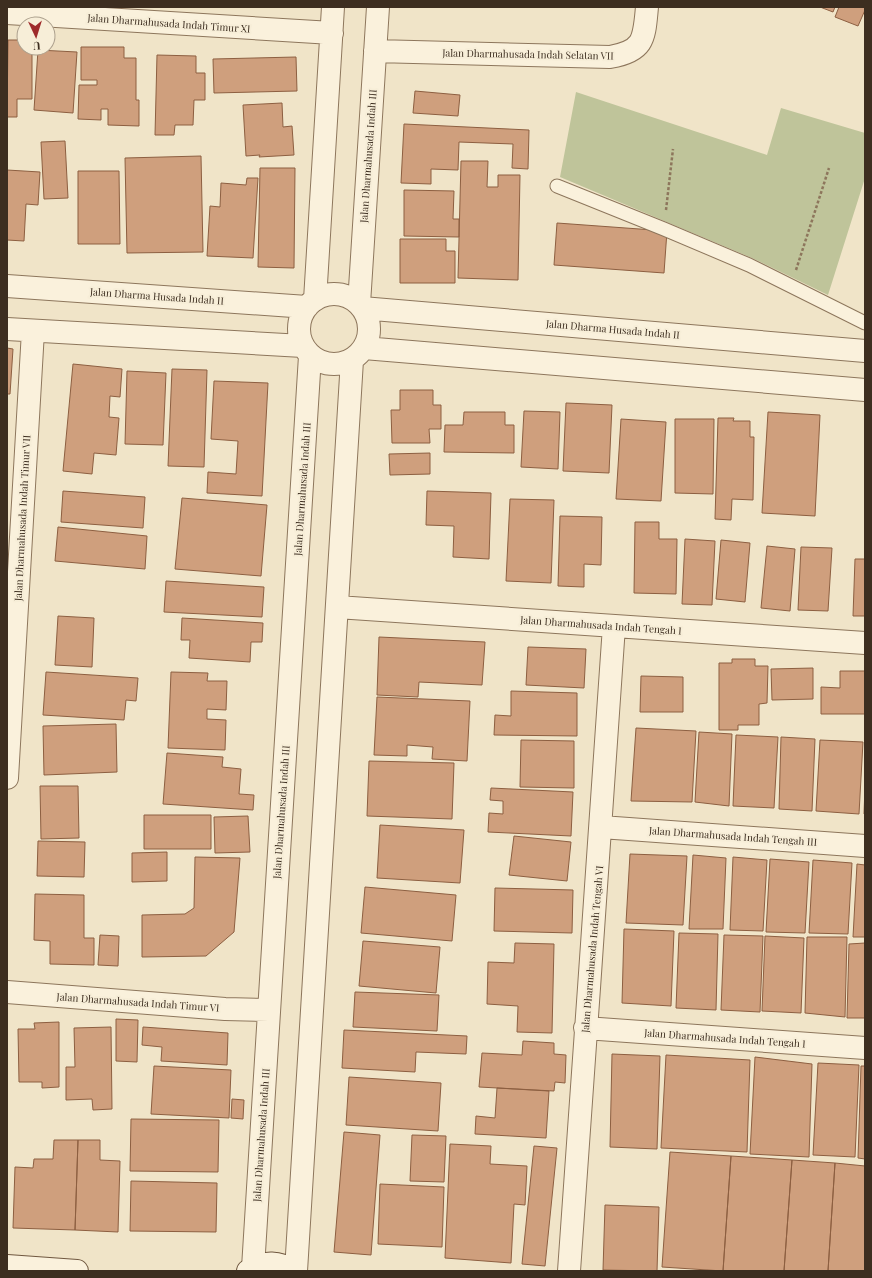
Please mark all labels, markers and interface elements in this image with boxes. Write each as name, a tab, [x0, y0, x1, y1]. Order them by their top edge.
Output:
street label: Jalan Dharmahusada Indah Timur XI	[86, 10, 251, 36]
north arrow	[16, 16, 56, 56]
text: U	[32, 39, 41, 54]
street label: Jalan Dharmahusada Indah Selatan VII	[441, 45, 614, 62]
street label: Jalan Dharmahusada Indah III	[356, 89, 380, 224]
street label: Jalan Dharma Husada Indah II	[89, 284, 224, 308]
street label: Jalan Dharma Husada Indah II	[545, 316, 680, 342]
street label: Jalan Dharmahusada Indah III	[290, 422, 314, 557]
street label: Jalan Dharmahusada Indah Timur VII	[11, 435, 33, 602]
street label: Jalan Dharmahusada Indah Tengah I	[519, 612, 682, 638]
street label: Jalan Dharmahusada Indah III	[269, 745, 293, 880]
street label: Jalan Dharmahusada Indah Tengah III	[647, 823, 818, 849]
street label: Jalan Dharmahusada Indah Tengah VI	[578, 865, 606, 1034]
street label: Jalan Dharmahusada Indah Timur VI	[55, 989, 220, 1015]
street label: Jalan Dharmahusada Indah Tengah I	[643, 1025, 806, 1051]
street label: Jalan Dharmahusada Indah III	[249, 1068, 273, 1203]

